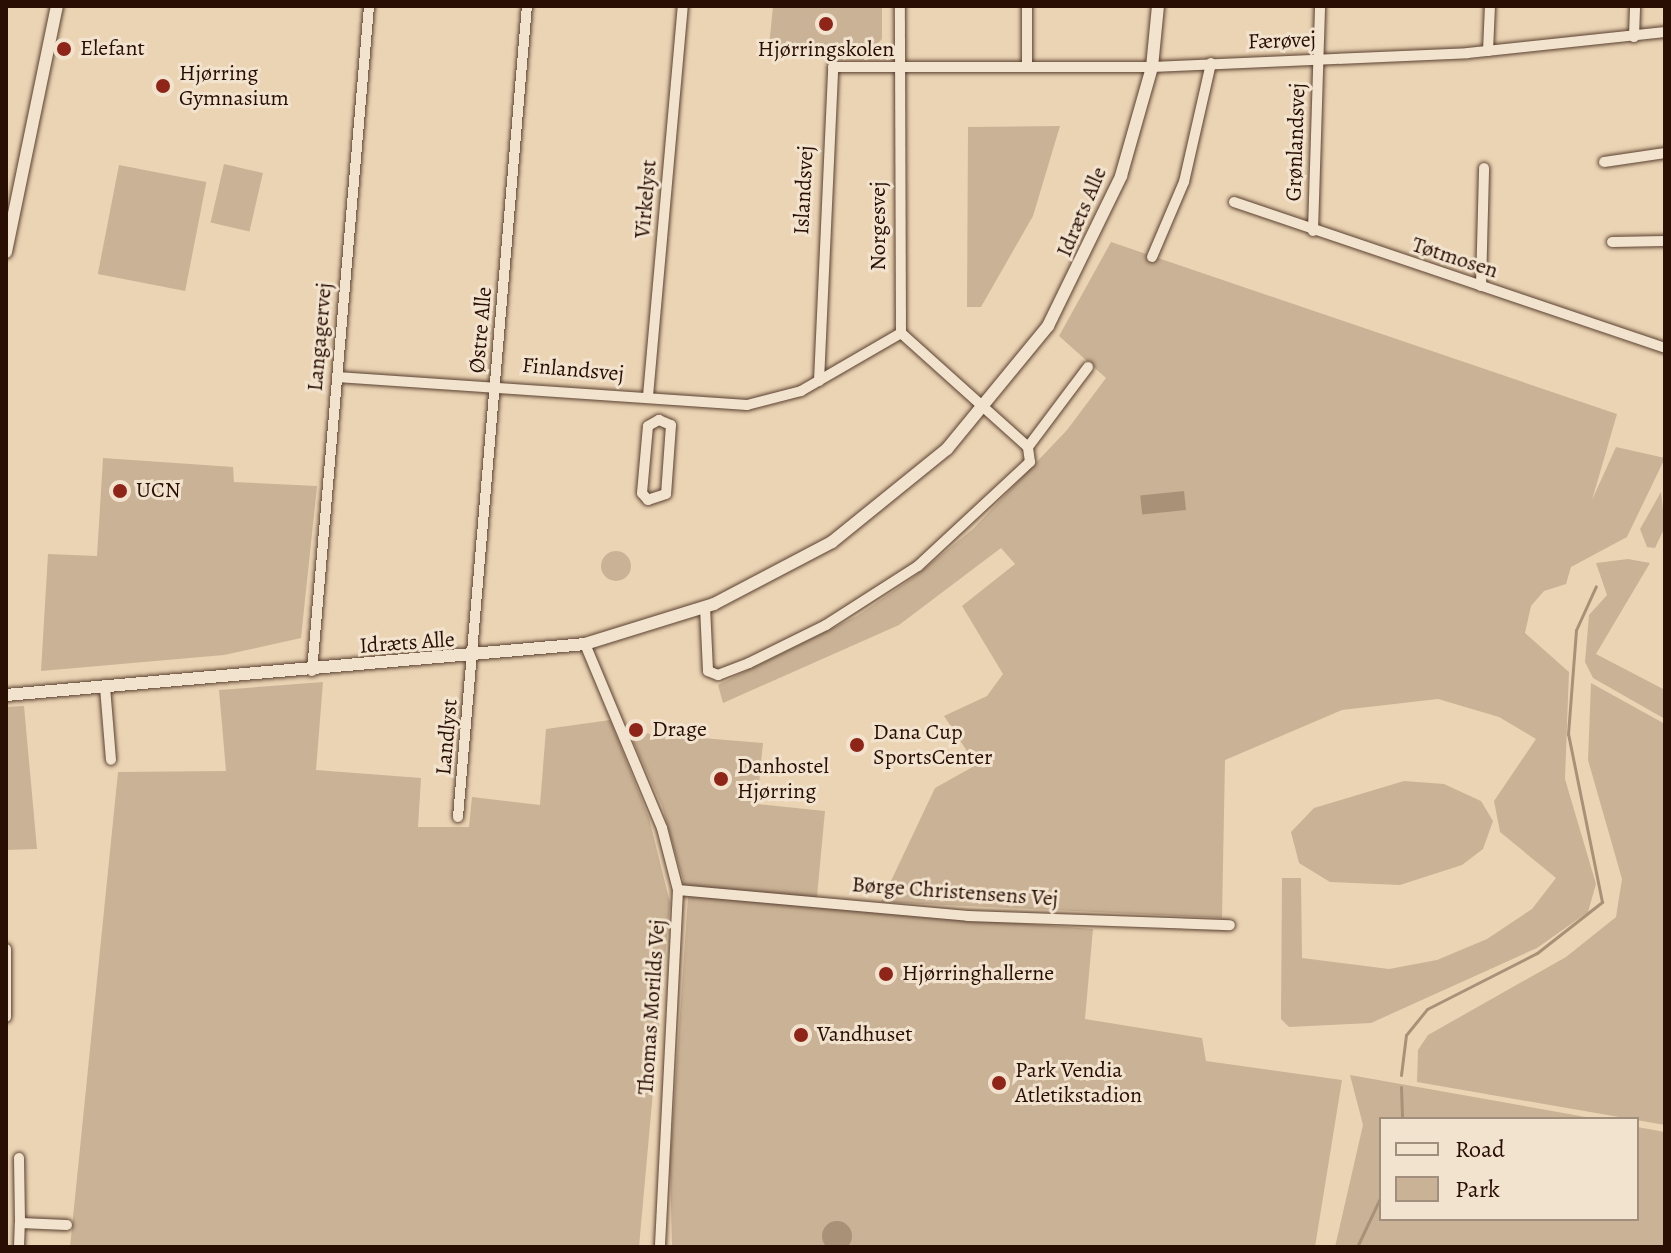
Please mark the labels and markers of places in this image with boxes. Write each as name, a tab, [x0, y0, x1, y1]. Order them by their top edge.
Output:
marker: Hjørringskolen	[817, 15, 835, 33]
place label: Elefant	[80, 36, 145, 62]
place label: Hjørringskolen	[758, 37, 894, 63]
marker: Elefant	[55, 40, 73, 58]
place label: Hjørring Gymnasium	[179, 60, 289, 112]
marker: Hjørring Gymnasium	[154, 77, 172, 95]
place label: UCN	[136, 478, 181, 504]
marker: UCN	[111, 482, 129, 500]
place label: Drage	[652, 717, 707, 743]
place label: Dana Cup SportsCenter	[873, 719, 993, 770]
marker: Drage	[627, 721, 645, 739]
marker: Dana Cup SportsCenter	[848, 736, 866, 754]
place label: Danhostel Hjørring	[737, 753, 829, 804]
marker: Danhostel Hjørring	[712, 770, 730, 788]
place label: Hjørringhallerne	[902, 961, 1054, 987]
marker: Hjørringhallerne	[877, 965, 895, 983]
place label: Vandhuset	[817, 1022, 912, 1048]
marker: Vandhuset	[792, 1026, 810, 1044]
place label: Park Vendia Atletikstadion	[1015, 1057, 1142, 1108]
marker: Park Vendia Atletikstadion	[990, 1074, 1008, 1092]

